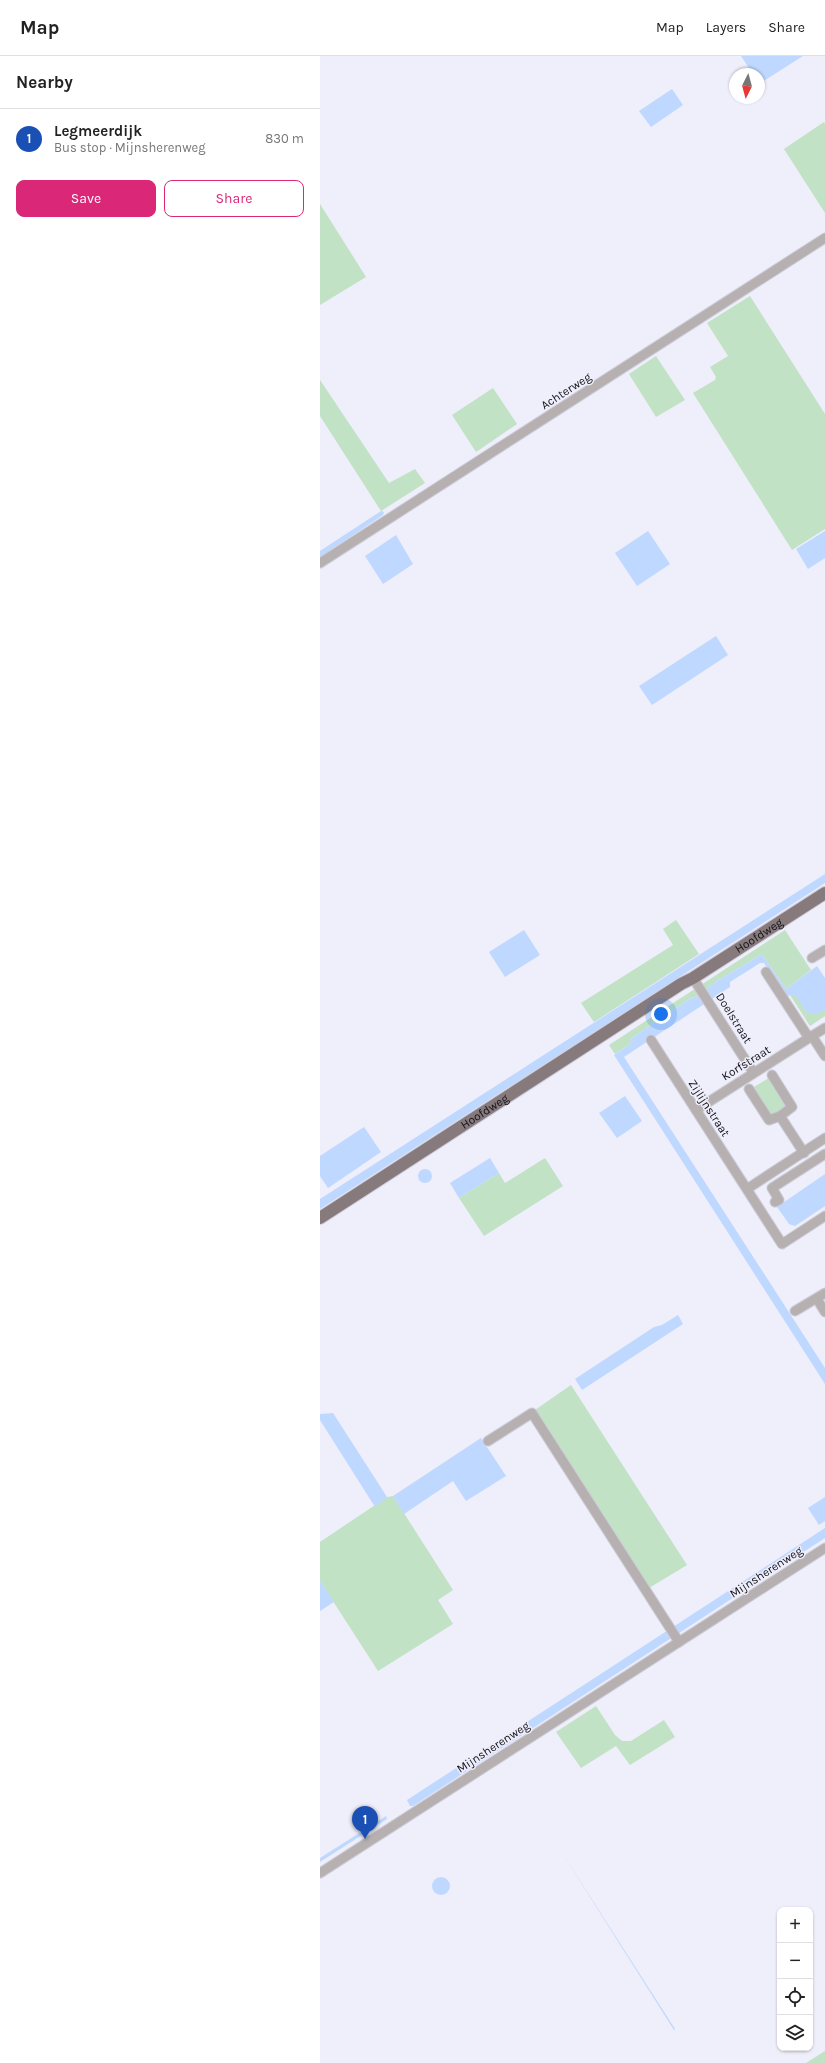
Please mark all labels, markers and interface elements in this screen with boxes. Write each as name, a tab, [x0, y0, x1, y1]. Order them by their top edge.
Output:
text: Map	[20, 17, 59, 39]
text: Map	[656, 19, 684, 36]
text: Layers	[706, 19, 746, 36]
text: Share	[768, 19, 805, 36]
north arrow	[729, 68, 765, 104]
text: Nearby	[16, 72, 73, 92]
text: Legmeerdijk	[54, 122, 142, 140]
text: 1	[27, 131, 31, 146]
text: 830 m	[265, 131, 304, 146]
text: Bus stop · Mijnsherenweg	[54, 140, 206, 155]
button: Save	[16, 180, 156, 217]
button: Share	[164, 180, 304, 217]
street label: Achterweg	[538, 369, 594, 412]
street label: Hoofdweg	[732, 915, 786, 956]
street label: Doelstraat	[713, 990, 755, 1046]
your location	[651, 1004, 671, 1024]
street label: Korfstraat	[719, 1042, 773, 1083]
street label: Zijlijnstraat	[685, 1077, 733, 1140]
street label: Hoofdweg	[458, 1091, 511, 1132]
street label: Mijnsherenweg	[727, 1543, 805, 1601]
street label: Mijnsherenweg	[454, 1718, 532, 1776]
pin: 1	[352, 1806, 378, 1839]
map controls	[777, 1907, 813, 2051]
button: +	[777, 1907, 813, 1943]
button: −	[777, 1943, 813, 1979]
button: locate	[777, 1979, 813, 2015]
button: layers	[777, 2015, 813, 2051]

